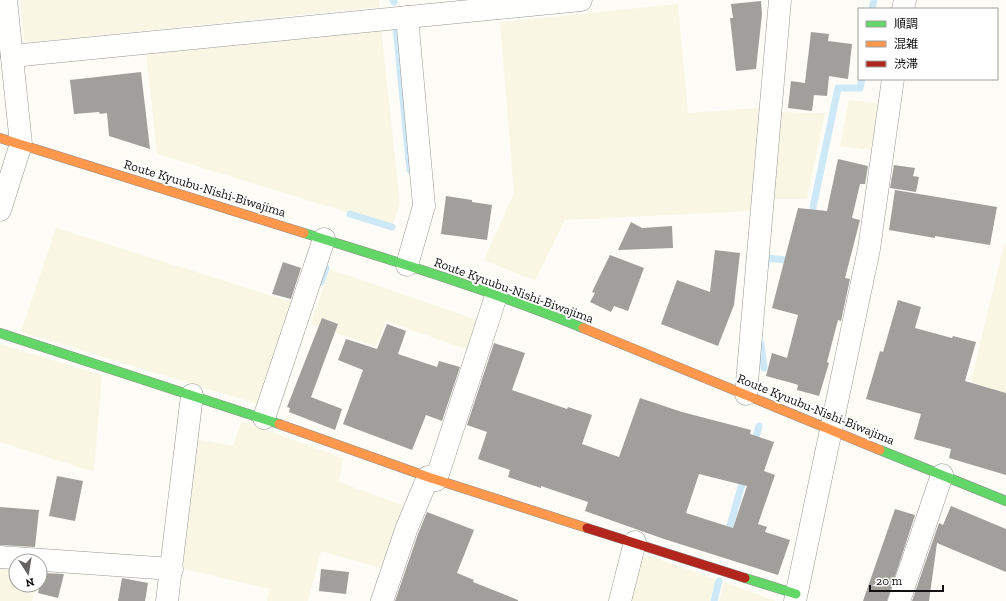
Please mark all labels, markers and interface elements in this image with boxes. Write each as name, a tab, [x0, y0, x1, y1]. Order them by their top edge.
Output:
legend	[858, 8, 998, 80]
text: 順調	[894, 17, 918, 31]
text: 混雑	[894, 37, 918, 51]
text: 渋滞	[894, 57, 918, 71]
street label: Route Kyuubu-Nishi-Biwajima	[122, 156, 288, 221]
street label: Route Kyuubu-Nishi-Biwajima	[432, 254, 596, 327]
street label: Route Kyuubu-Nishi-Biwajima	[735, 370, 898, 449]
north arrow	[8, 553, 48, 593]
scale bar	[870, 567, 943, 593]
text: 20 m	[876, 574, 903, 588]
text: N	[24, 575, 35, 590]

